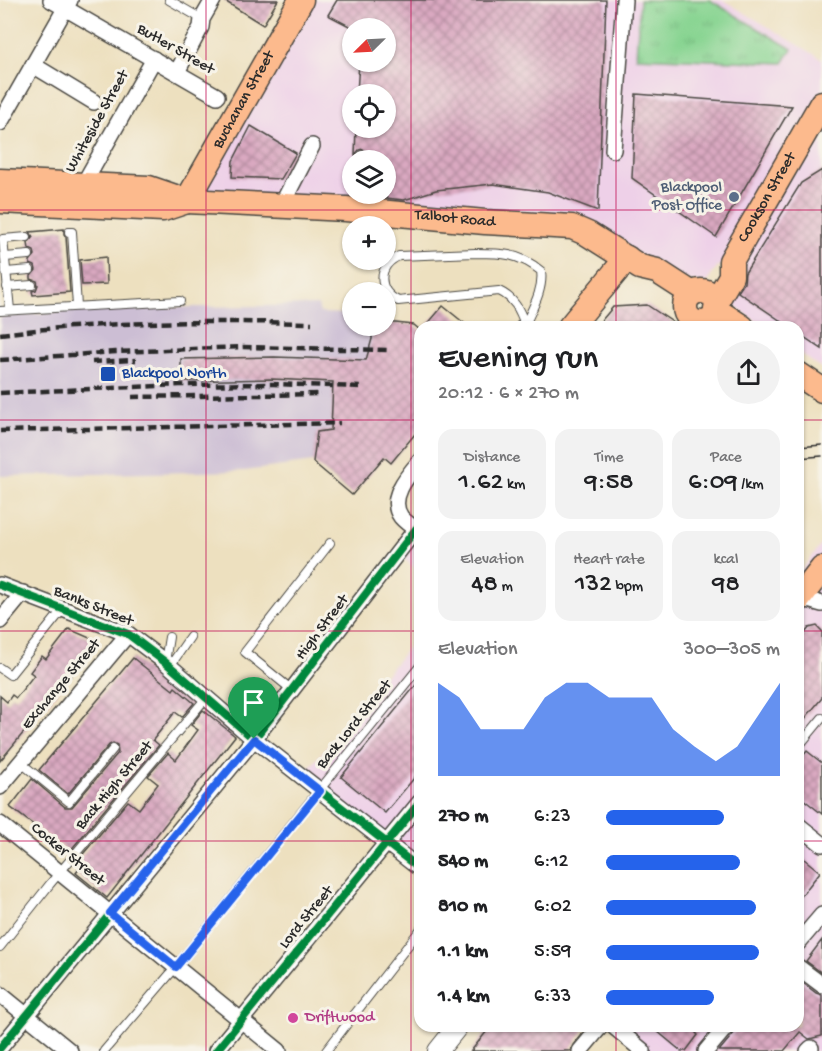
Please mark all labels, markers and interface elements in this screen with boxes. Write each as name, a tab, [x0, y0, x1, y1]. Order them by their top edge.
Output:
north arrow	[342, 18, 396, 72]
map controls	[342, 18, 396, 336]
street label: Butler Street	[132, 20, 218, 80]
street label: Buchanan Street	[209, 47, 280, 153]
street label: Whiteside Street	[62, 66, 135, 176]
button: locate	[342, 84, 396, 138]
street label: Cookson Street	[734, 148, 802, 246]
button: layers	[342, 150, 396, 204]
place label: Blackpool Post Office	[651, 179, 723, 216]
marker: Blackpool Post Office	[727, 190, 741, 204]
street label: Talbot Road	[413, 206, 497, 232]
button: +	[342, 216, 396, 270]
button: −	[342, 282, 396, 336]
text: Evening run	[438, 341, 598, 379]
button: share	[717, 341, 780, 404]
marker: Blackpool North	[99, 365, 117, 383]
place label: Blackpool North	[121, 365, 227, 384]
text: 20:12 · 6 × 270 m	[438, 383, 579, 406]
text: Distance	[464, 449, 520, 468]
text: Time	[594, 449, 624, 468]
text: Pace	[710, 449, 742, 468]
text: 1.62	[459, 468, 503, 499]
text: 9:58	[584, 468, 634, 499]
text: 6:09	[688, 468, 738, 499]
text: km	[503, 476, 525, 495]
text: /km	[738, 476, 764, 495]
text: Elevation	[460, 551, 524, 570]
text: Heart rate	[573, 551, 645, 570]
text: kcal	[714, 551, 738, 570]
text: 48	[471, 570, 498, 601]
text: 132	[575, 570, 612, 601]
text: 98	[712, 570, 740, 601]
text: m	[498, 578, 513, 597]
text: bpm	[612, 578, 643, 597]
street label: Banks Street	[50, 582, 137, 632]
street label: High Street	[292, 590, 355, 664]
street label: Exchange Street	[18, 635, 106, 734]
text: Elevation	[438, 639, 518, 662]
text: 300–305 m	[683, 639, 780, 662]
street label: Back Lord Street	[313, 675, 398, 774]
pin	[228, 677, 279, 739]
icon: arrive	[237, 686, 270, 719]
street label: Back High Street	[72, 737, 159, 835]
text: 270 m	[438, 806, 489, 829]
text: 6:23	[534, 806, 571, 829]
street label: Cocker Street	[26, 819, 109, 892]
text: 540 m	[438, 851, 488, 874]
text: 6:12	[534, 851, 568, 874]
street label: Lord Street	[276, 881, 339, 953]
text: 810 m	[438, 896, 487, 919]
text: 6:02	[534, 896, 572, 919]
text: 1.1 km	[438, 941, 488, 964]
text: 5:59	[534, 941, 571, 964]
text: 1.4 km	[438, 986, 490, 1009]
text: 6:33	[534, 986, 571, 1009]
place label: Driftwood	[304, 1009, 376, 1028]
marker: Driftwood	[286, 1011, 300, 1025]

